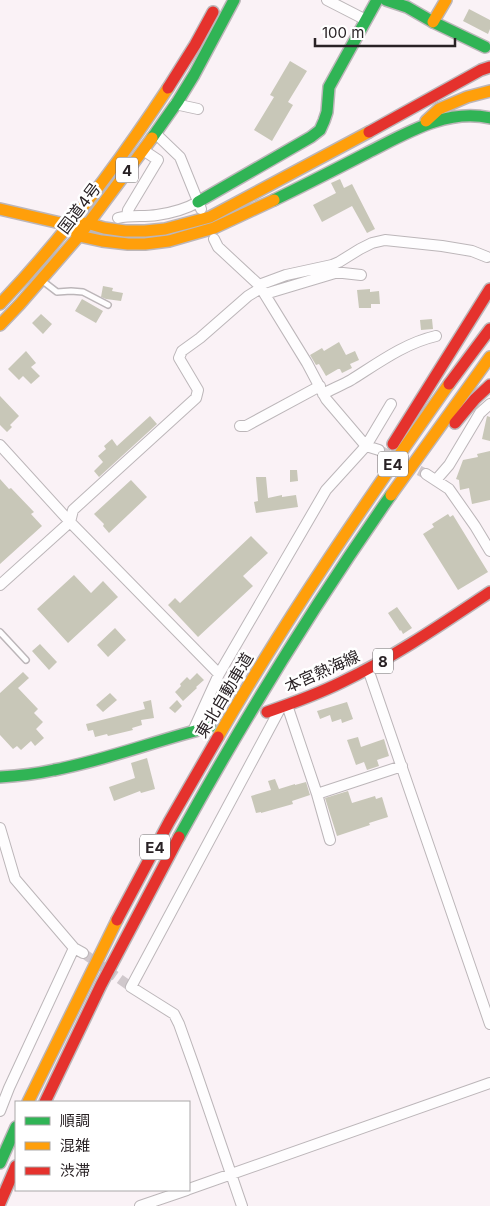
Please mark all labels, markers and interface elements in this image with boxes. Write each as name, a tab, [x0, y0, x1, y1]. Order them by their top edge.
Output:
scale bar	[315, 15, 455, 47]
text: 100 m	[322, 23, 364, 42]
road number: 4	[116, 158, 138, 182]
street label: 国道4号	[53, 179, 105, 237]
road number: E4	[378, 452, 408, 476]
street label: 本宮熱海線	[281, 646, 363, 696]
road number: 8	[373, 648, 393, 674]
street label: 東北自動車道	[191, 649, 257, 741]
road number: E4	[140, 834, 170, 860]
legend	[15, 1101, 190, 1191]
text: 順調	[60, 1111, 90, 1130]
text: 混雑	[60, 1136, 90, 1155]
text: 渋滞	[60, 1161, 90, 1180]

